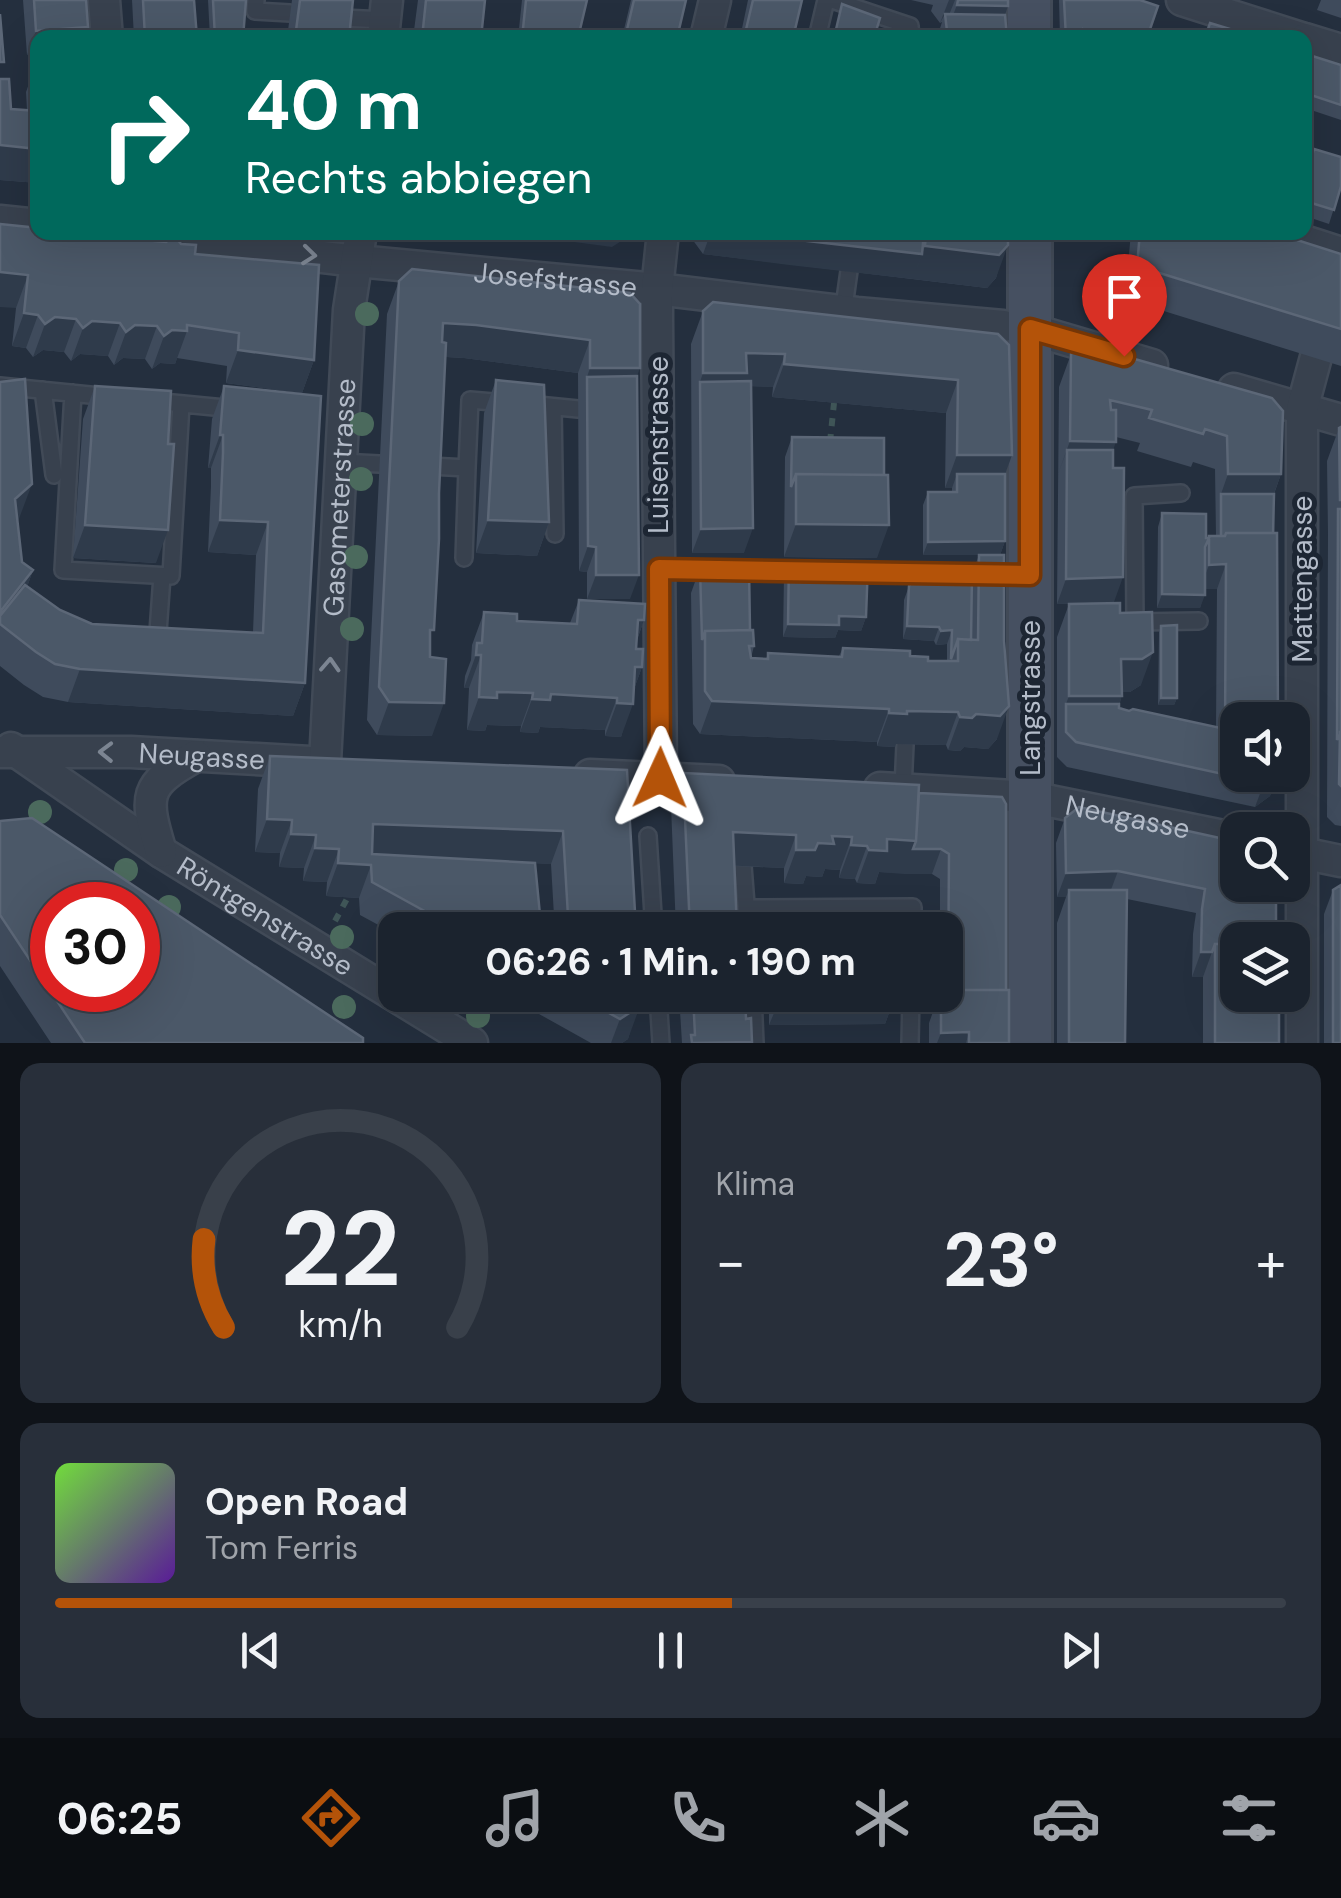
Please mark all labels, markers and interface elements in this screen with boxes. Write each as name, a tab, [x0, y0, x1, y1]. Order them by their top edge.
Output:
text: 40 m	[245, 60, 422, 151]
icon: right	[80, 70, 210, 200]
text: Rechts abbiegen	[245, 148, 592, 207]
one-way arrow	[301, 244, 317, 265]
street label: Josefstrasse	[472, 254, 639, 306]
pin	[1082, 254, 1167, 357]
icon: arrive	[1097, 269, 1152, 324]
street label: Luisenstrasse	[640, 356, 677, 534]
street label: Gasometerstrasse	[315, 377, 364, 617]
street label: Mattengasse	[1284, 496, 1321, 662]
street label: Langstrasse	[1012, 620, 1049, 776]
one-way arrow	[319, 657, 340, 673]
map controls	[1220, 702, 1310, 1012]
button: sound	[1220, 702, 1310, 792]
position arrow	[608, 726, 712, 830]
street label: Neugasse	[138, 734, 266, 778]
one-way arrow	[97, 741, 112, 763]
street label: Neugasse	[1062, 787, 1193, 848]
button: search	[1220, 812, 1310, 902]
street label: Röntgenstrasse	[170, 848, 360, 985]
speed limit sign: 30	[30, 882, 160, 1012]
button: layers	[1220, 922, 1310, 1012]
text: 06:26 · 1 Min. · 190 m	[485, 937, 856, 987]
text: Klima	[716, 1163, 795, 1205]
text: 22	[280, 1182, 400, 1317]
text: 23°	[943, 1212, 1059, 1309]
text: −	[716, 1226, 746, 1298]
text: +	[1256, 1226, 1286, 1298]
text: km/h	[298, 1302, 382, 1348]
text: Open Road	[205, 1477, 408, 1527]
text: Tom Ferris	[205, 1527, 358, 1569]
icon: previous	[233, 1623, 288, 1678]
icon: pause	[643, 1623, 698, 1678]
icon: next	[1053, 1623, 1108, 1678]
icon: directions	[296, 1783, 366, 1853]
icon: music	[480, 1783, 550, 1853]
icon: phone	[663, 1783, 733, 1853]
icon: climate	[847, 1783, 917, 1853]
icon: car	[1031, 1783, 1101, 1853]
icon: filters	[1214, 1783, 1284, 1853]
text: 06:25	[57, 1789, 182, 1848]

